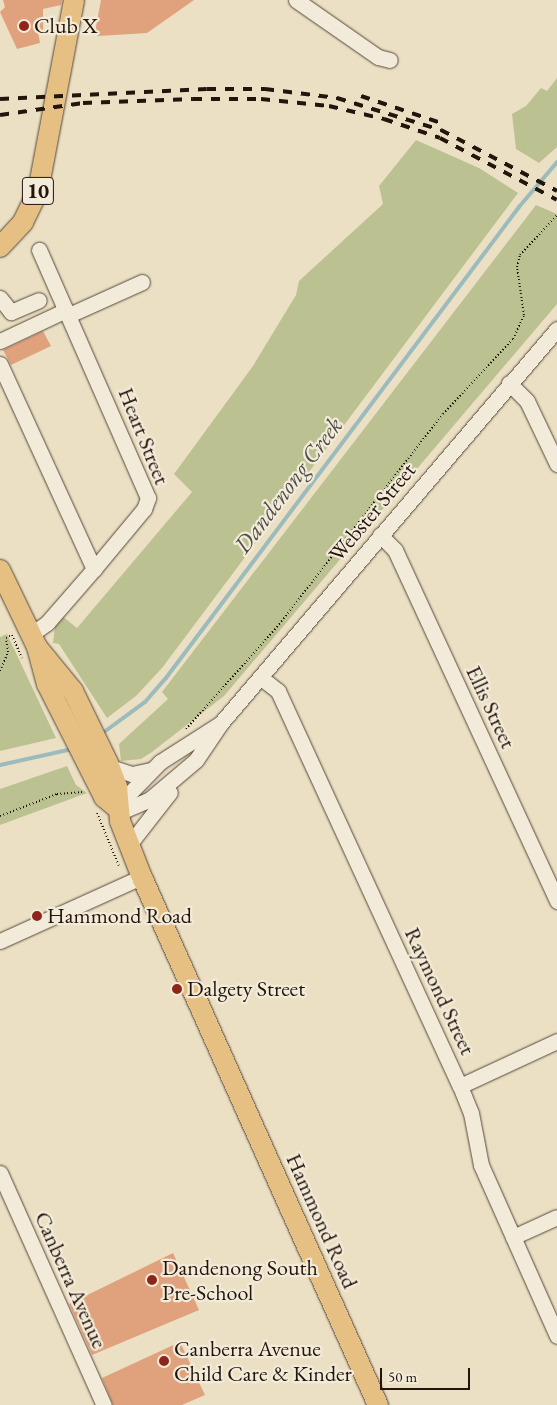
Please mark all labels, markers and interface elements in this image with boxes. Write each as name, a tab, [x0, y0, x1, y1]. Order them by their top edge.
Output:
place label: Club X	[34, 13, 98, 39]
marker: Club X	[18, 20, 30, 32]
road number: 10	[22, 172, 54, 210]
street label: Heart Street	[113, 384, 175, 488]
water label: Dandenong Creek	[228, 411, 348, 559]
street label: Webster Street	[323, 457, 421, 567]
street label: Ellis Street	[460, 661, 522, 753]
place label: Hammond Road	[47, 903, 192, 929]
marker: Hammond Road	[31, 910, 43, 922]
street label: Raymond Street	[399, 923, 481, 1059]
place label: Dalgety Street	[187, 976, 305, 1002]
marker: Dalgety Street	[171, 983, 183, 995]
street label: Hammond Road	[280, 1149, 364, 1293]
street label: Canberra Avenue	[29, 1208, 113, 1352]
place label: Dandenong South Pre-School	[162, 1254, 318, 1306]
marker: Dandenong South Pre-School	[146, 1274, 158, 1286]
place label: Canberra Avenue Child Care & Kinder	[174, 1335, 352, 1386]
marker: Canberra Avenue Child Care & Kinder	[158, 1355, 170, 1367]
scale bar	[382, 1358, 472, 1390]
text: 50 m	[388, 1367, 417, 1386]

